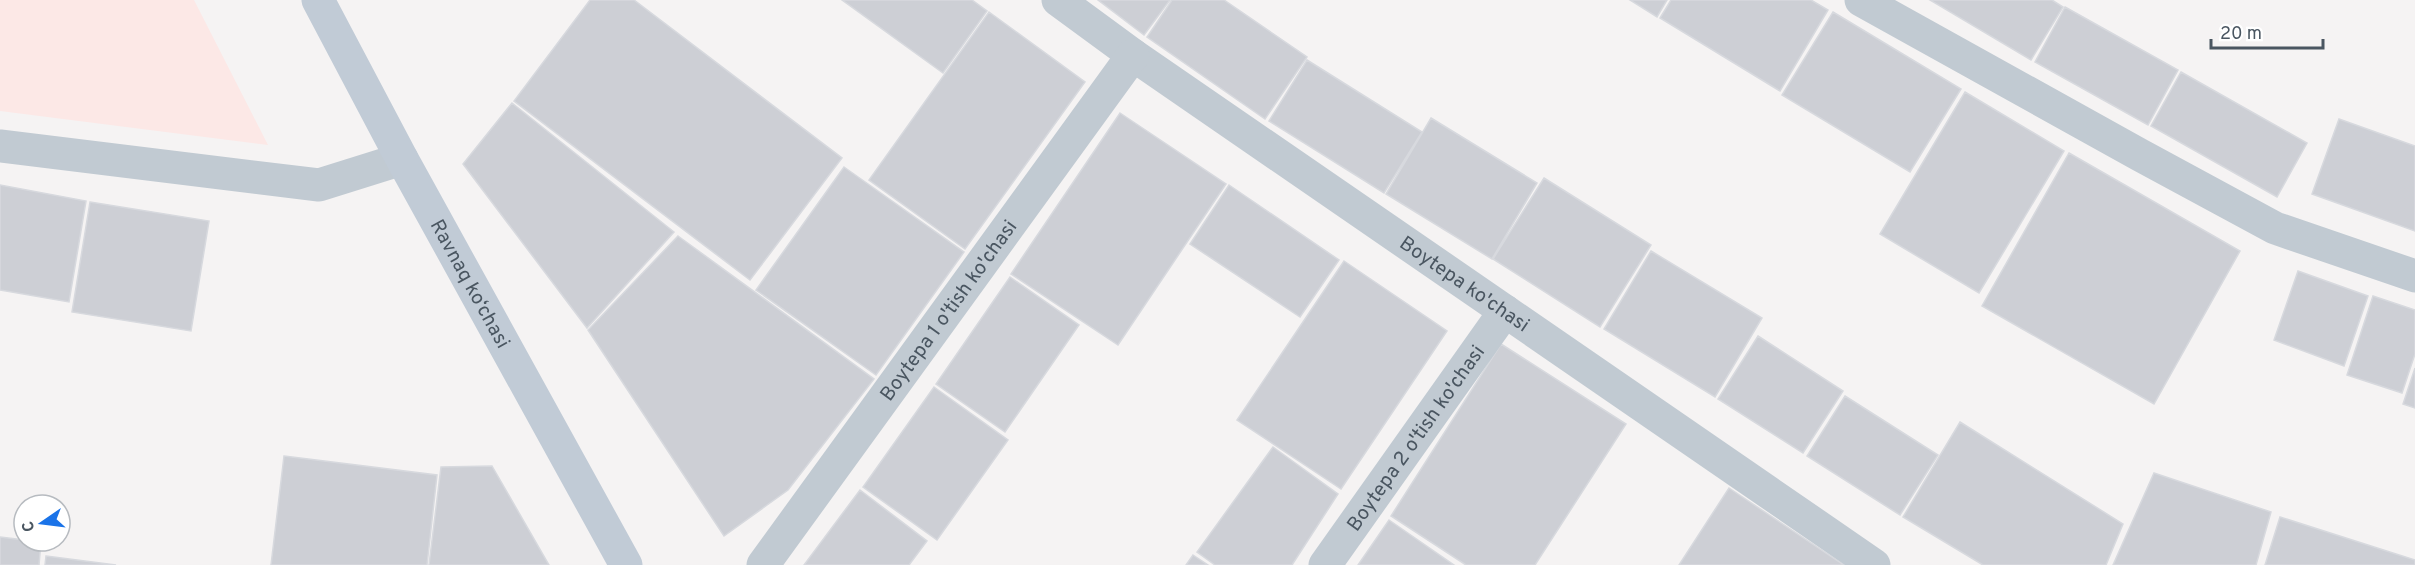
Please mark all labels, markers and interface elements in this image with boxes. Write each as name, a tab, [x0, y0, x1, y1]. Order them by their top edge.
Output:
scale bar	[2211, 12, 2324, 50]
text: 20 m	[2220, 23, 2262, 46]
street label: Ravnaq ko‘chasi	[423, 215, 515, 353]
street label: Boytepa 1 o'tish ko'chasi	[875, 216, 1024, 407]
street label: Boytepa ko'chasi	[1394, 231, 1534, 339]
street label: Boytepa 2 o'tish ko'chasi	[1342, 341, 1492, 537]
north arrow	[12, 493, 72, 553]
text: С	[18, 519, 40, 534]

